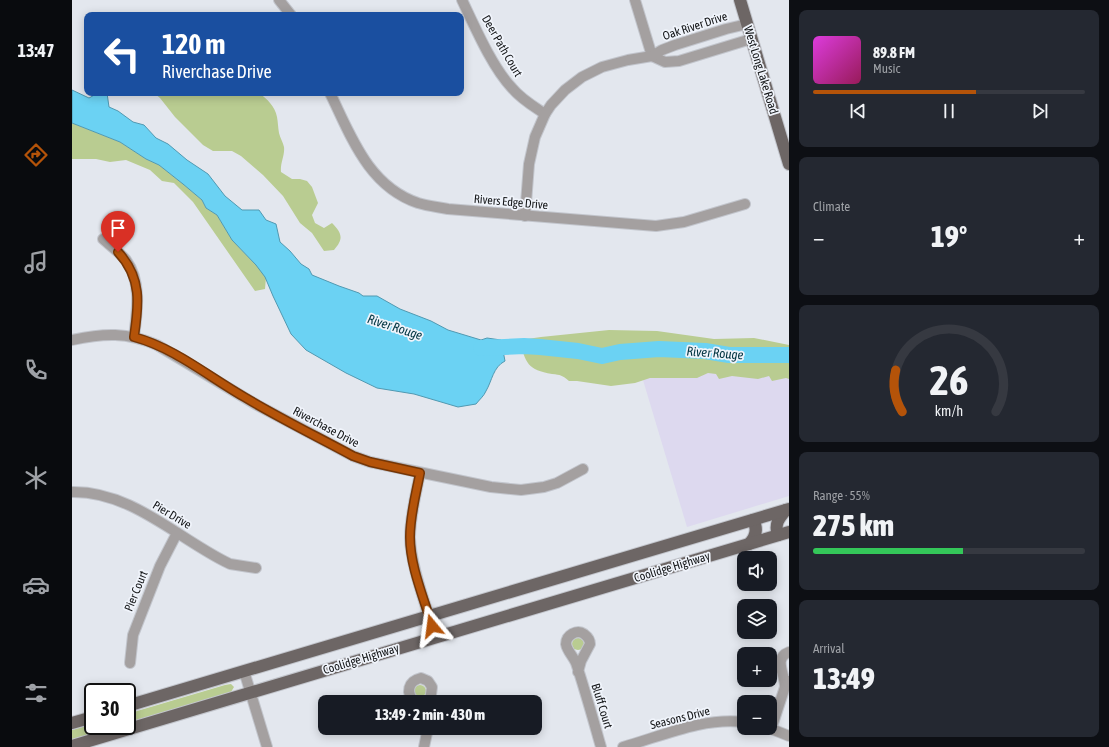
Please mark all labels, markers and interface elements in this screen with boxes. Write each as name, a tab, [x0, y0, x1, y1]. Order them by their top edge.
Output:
street label: Oak River Drive	[661, 9, 729, 43]
street label: Deer Path Court	[479, 13, 525, 80]
street label: West Long Lake Road	[741, 24, 781, 116]
icon: left	[96, 28, 148, 80]
text: 120 m	[162, 28, 225, 60]
text: 13:47	[17, 40, 55, 61]
text: 89.8 FM	[873, 44, 915, 61]
text: Riverchase Drive	[162, 61, 272, 82]
text: Music	[873, 61, 900, 76]
icon: previous	[847, 100, 869, 122]
icon: pause	[938, 100, 960, 122]
icon: next	[1029, 100, 1051, 122]
icon: directions	[22, 141, 50, 169]
street label: Rivers Edge Drive	[473, 192, 549, 212]
text: Climate	[813, 199, 850, 214]
pin	[101, 211, 135, 252]
icon: arrive	[107, 217, 129, 239]
text: 19°	[931, 219, 967, 253]
text: −	[813, 224, 824, 250]
text: +	[1074, 224, 1085, 250]
icon: music	[22, 248, 50, 276]
water label: River Rouge	[366, 311, 424, 343]
water label: River Rouge	[686, 344, 744, 362]
text: 26	[929, 355, 969, 403]
icon: phone	[22, 356, 50, 384]
text: km/h	[935, 402, 963, 418]
street label: Riverchase Drive	[290, 404, 362, 450]
icon: climate	[22, 464, 50, 492]
text: Range · 55%	[813, 488, 870, 503]
street label: Pier Drive	[150, 498, 194, 532]
text: 275 km	[813, 508, 894, 542]
street label: Coolidge Highway	[632, 549, 712, 585]
map controls	[737, 551, 777, 735]
button: sound	[737, 551, 777, 591]
street label: Pier Court	[122, 568, 151, 613]
icon: car	[22, 571, 50, 599]
button: layers	[737, 599, 777, 639]
position arrow	[411, 605, 453, 647]
street label: Coolidge Highway	[321, 641, 401, 677]
text: Arrival	[813, 641, 845, 656]
button: +	[737, 647, 777, 687]
text: 13:49	[813, 661, 875, 695]
icon: filters	[22, 679, 50, 707]
street label: Bluff Court	[589, 682, 616, 731]
speed limit sign: 30	[84, 683, 136, 735]
button: −	[737, 695, 777, 735]
street label: Seasons Drive	[649, 704, 711, 732]
text: 13:49 · 2 min · 430 m	[375, 706, 485, 723]

